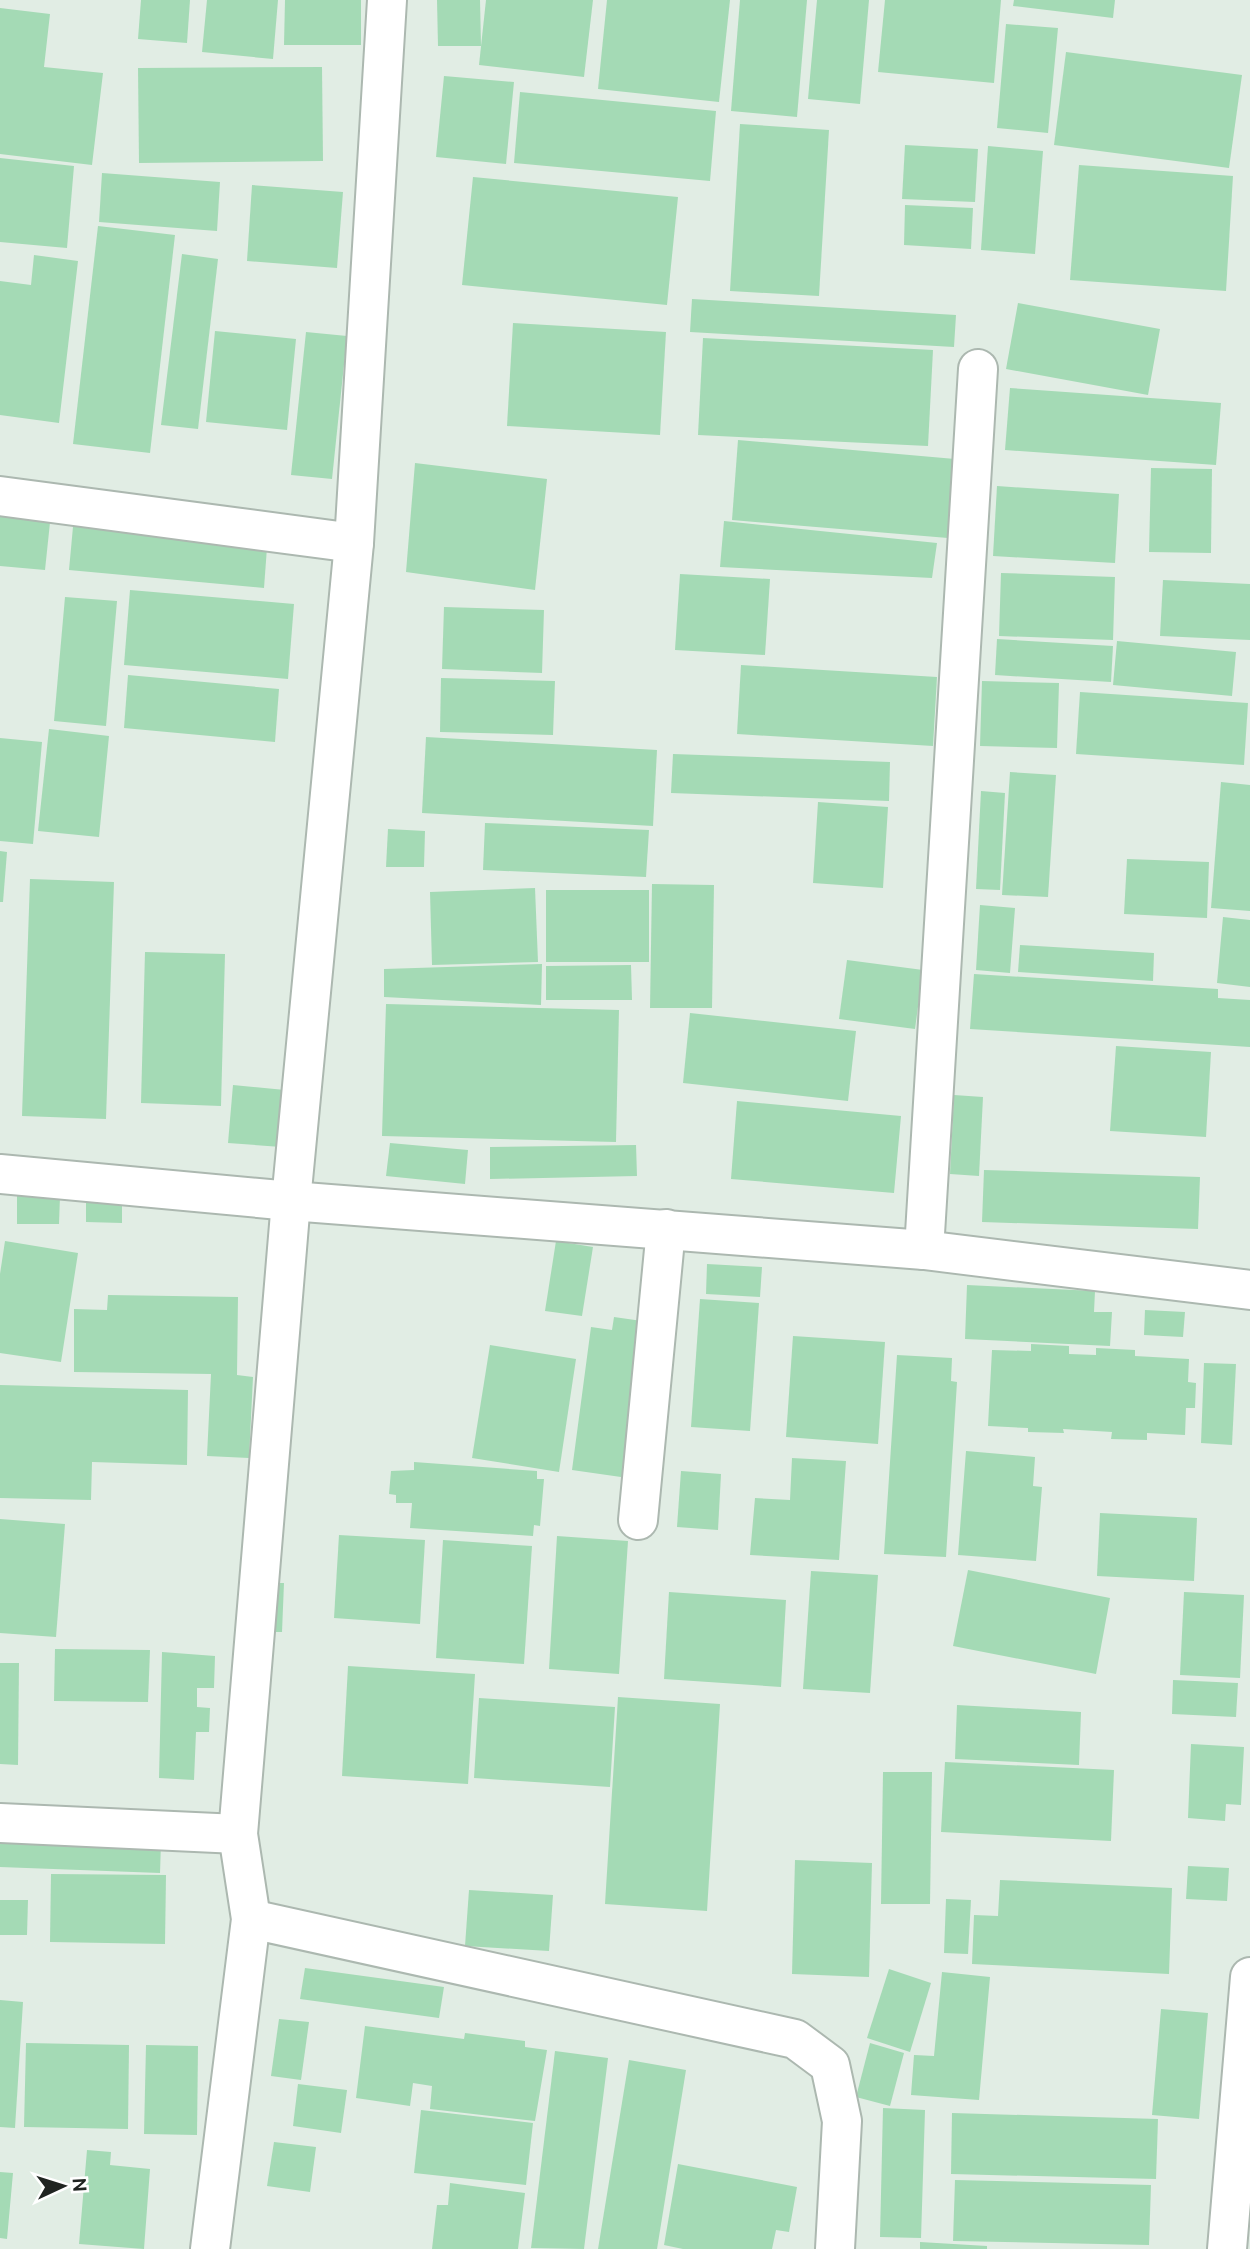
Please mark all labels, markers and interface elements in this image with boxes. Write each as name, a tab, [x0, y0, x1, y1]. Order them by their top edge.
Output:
north arrow	[28, 2151, 98, 2221]
text: N	[68, 2177, 91, 2193]

